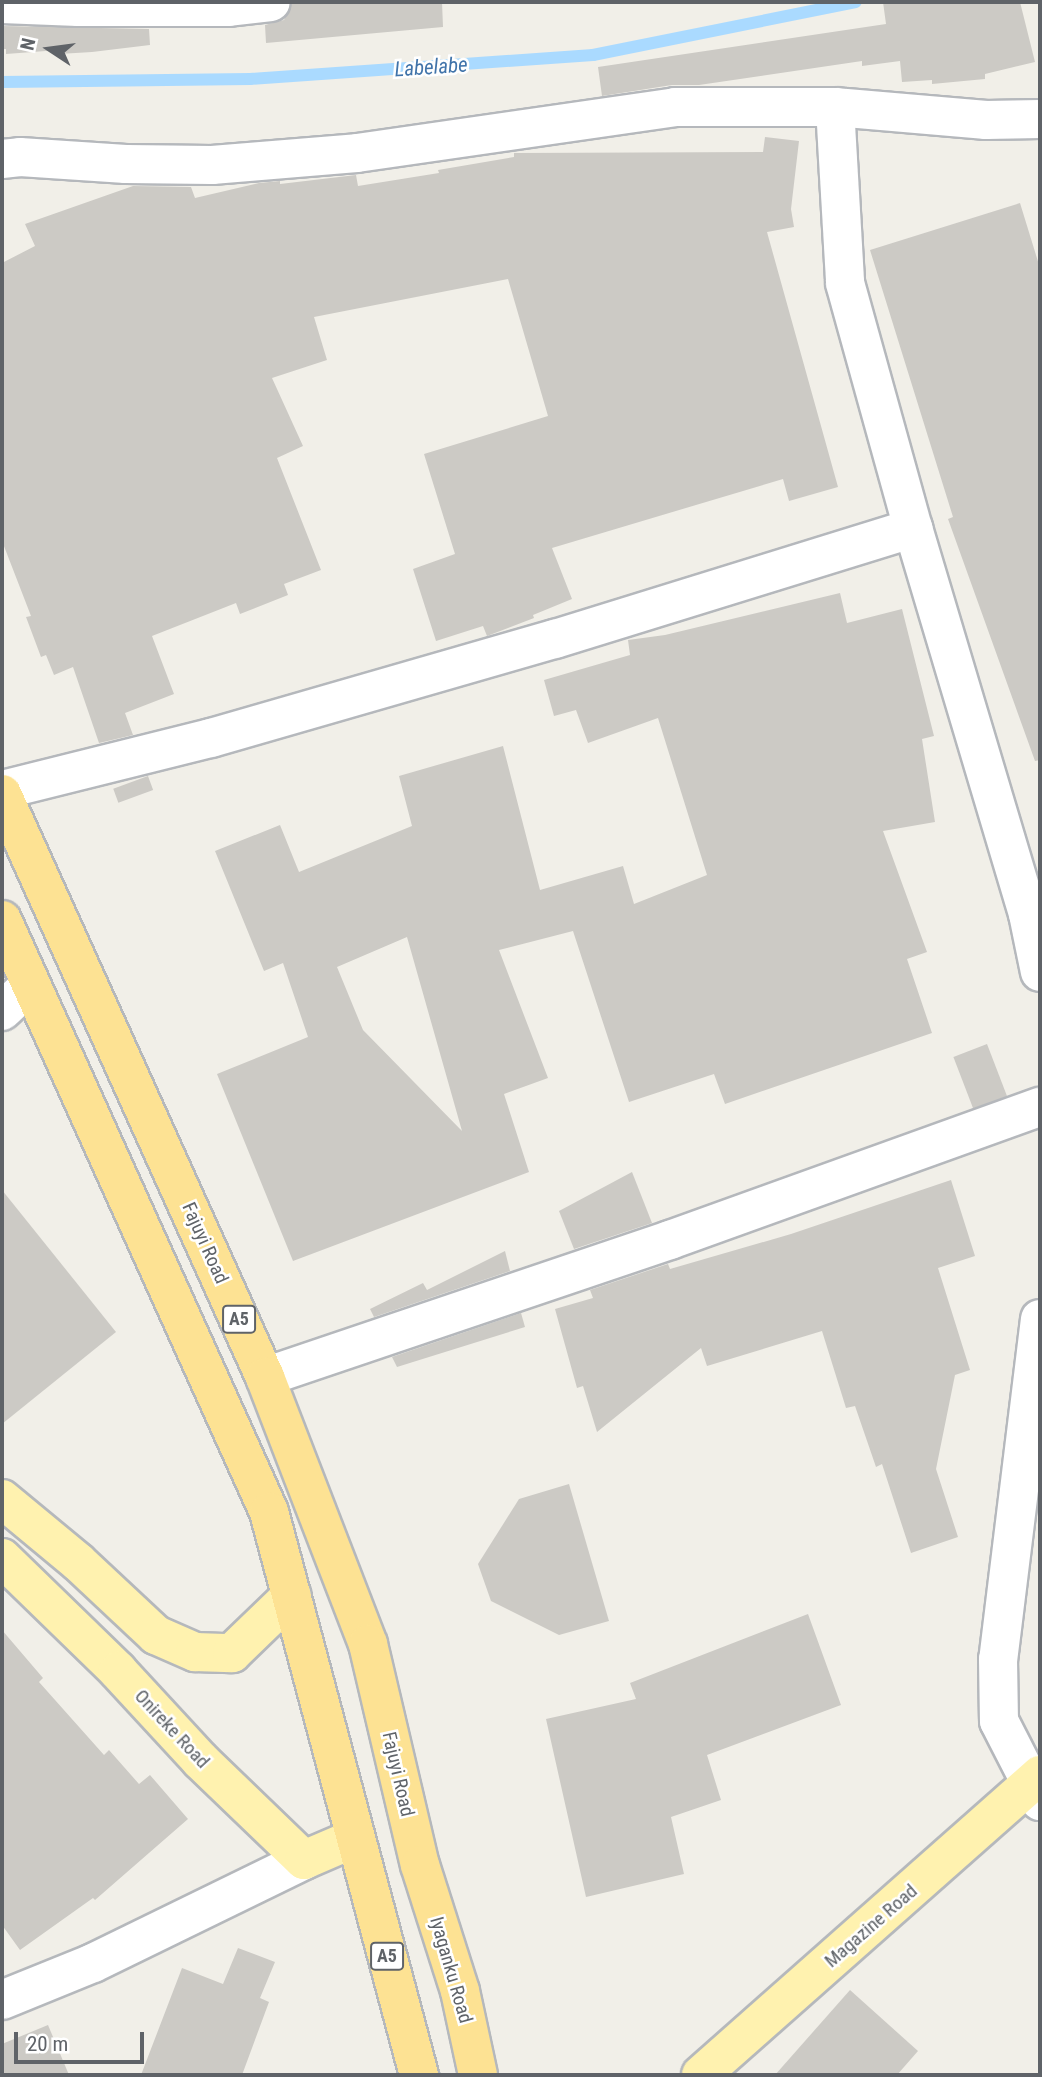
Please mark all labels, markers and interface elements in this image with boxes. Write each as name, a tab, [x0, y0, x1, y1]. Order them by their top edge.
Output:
north arrow	[14, 14, 84, 84]
text: N	[16, 36, 41, 52]
water label: Labelabe	[394, 52, 468, 82]
street label: Fajuyi Road	[177, 1199, 233, 1287]
road number: A5	[222, 1304, 256, 1334]
street label: Onireke Road	[130, 1685, 214, 1773]
street label: Fajuyi Road	[377, 1729, 419, 1819]
street label: Magazine Road	[820, 1880, 922, 1972]
street label: Iyaganku Road	[425, 1914, 477, 2026]
road number: A5	[370, 1942, 404, 1970]
scale bar	[18, 2018, 147, 2062]
text: 20 m	[27, 2032, 68, 2056]

